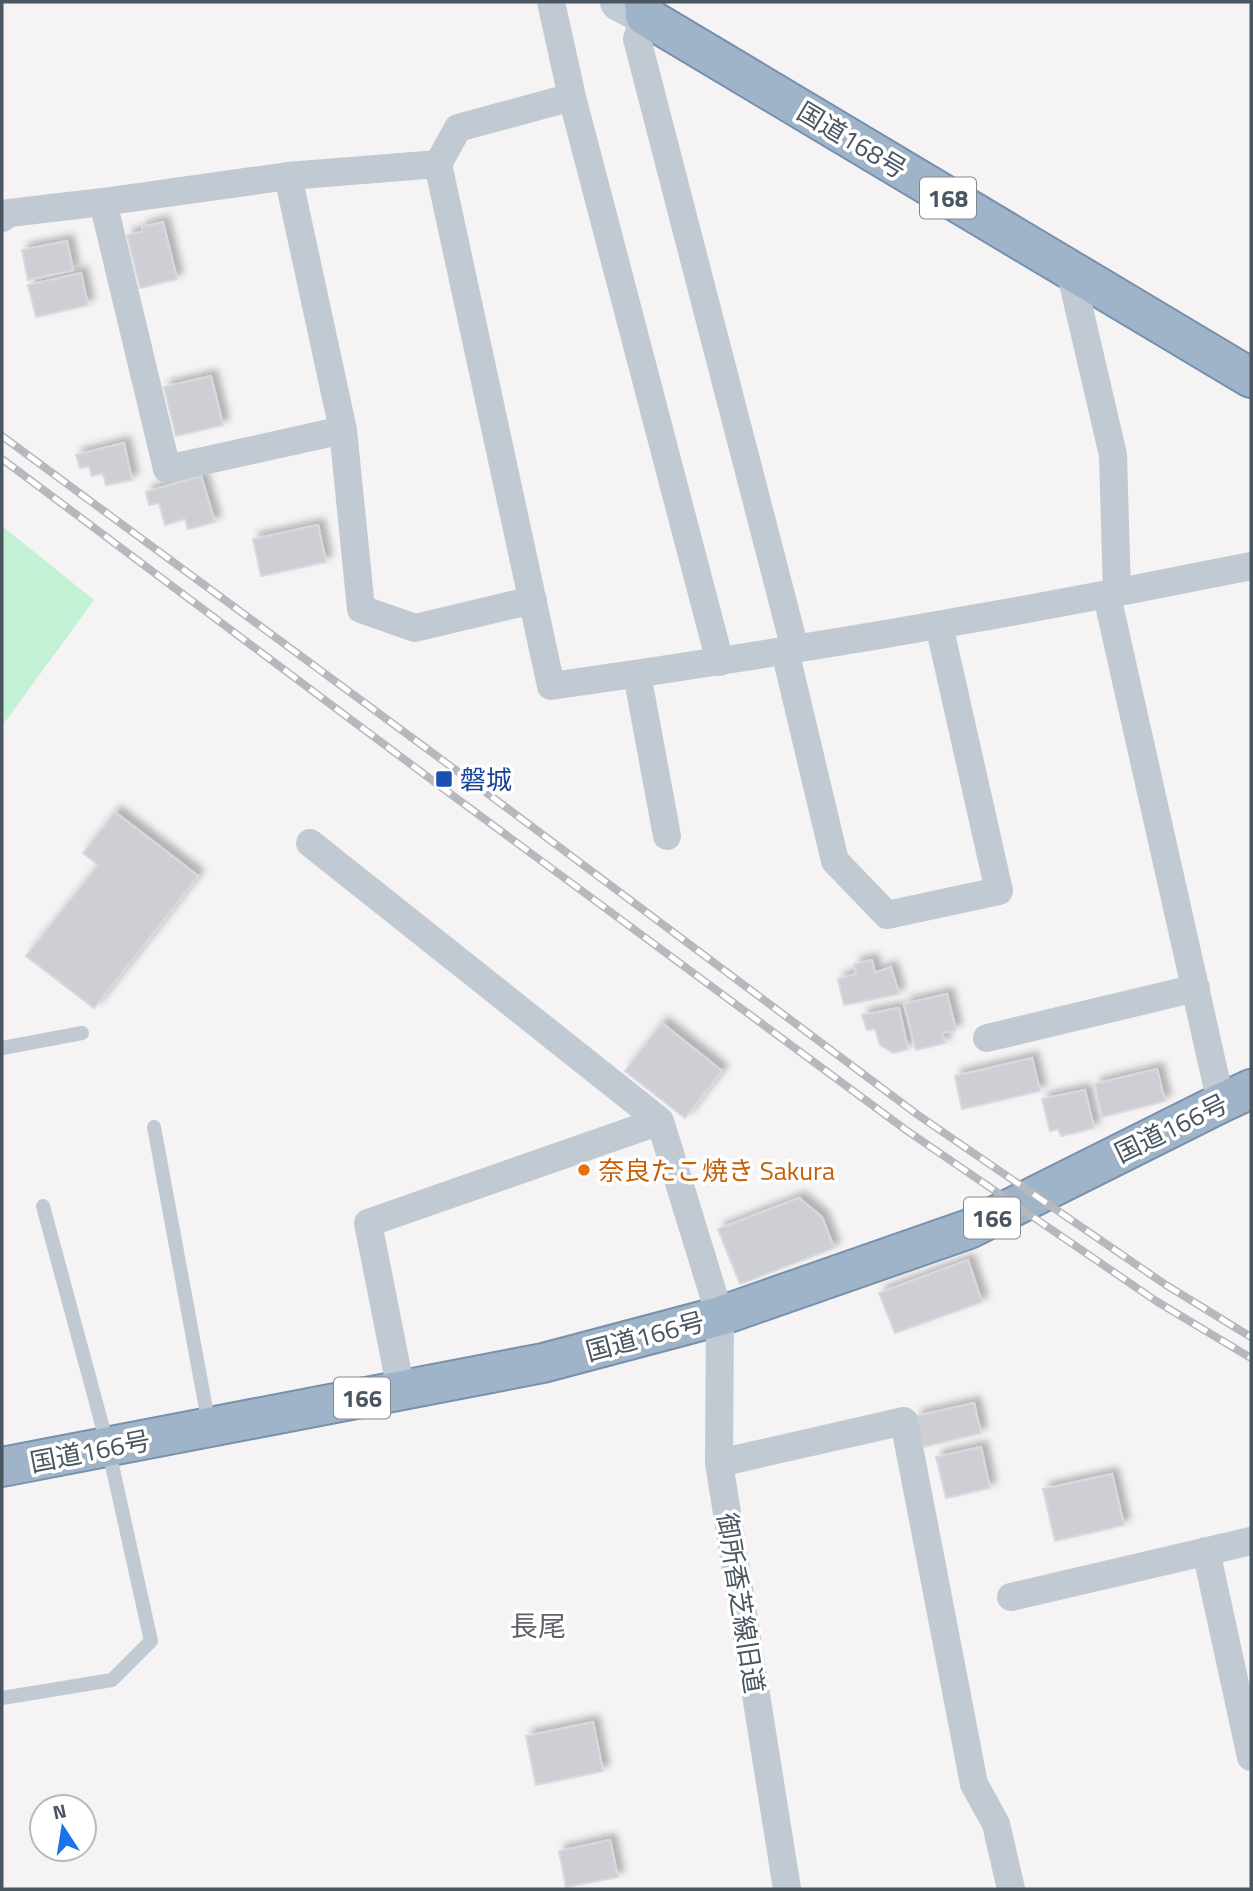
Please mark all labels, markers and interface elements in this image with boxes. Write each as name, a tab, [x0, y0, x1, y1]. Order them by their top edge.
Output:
street label: 国道168号	[790, 92, 914, 188]
road number: 168	[920, 178, 976, 218]
place label: 磐城	[460, 760, 512, 799]
marker: 磐城	[434, 769, 454, 789]
street label: 国道166号	[1108, 1084, 1234, 1172]
place label: 奈良たこ焼き Sakura	[598, 1151, 835, 1190]
marker: 奈良たこ焼き Sakura	[576, 1162, 592, 1178]
road number: 166	[964, 1198, 1020, 1238]
street label: 国道166号	[581, 1301, 709, 1371]
road number: 166	[334, 1378, 390, 1418]
street label: 国道166号	[27, 1420, 153, 1482]
street label: 御所香芝線旧道	[708, 1510, 774, 1696]
district label: 長尾	[510, 1604, 566, 1647]
north arrow	[28, 1793, 98, 1863]
text: N	[50, 1795, 69, 1826]

